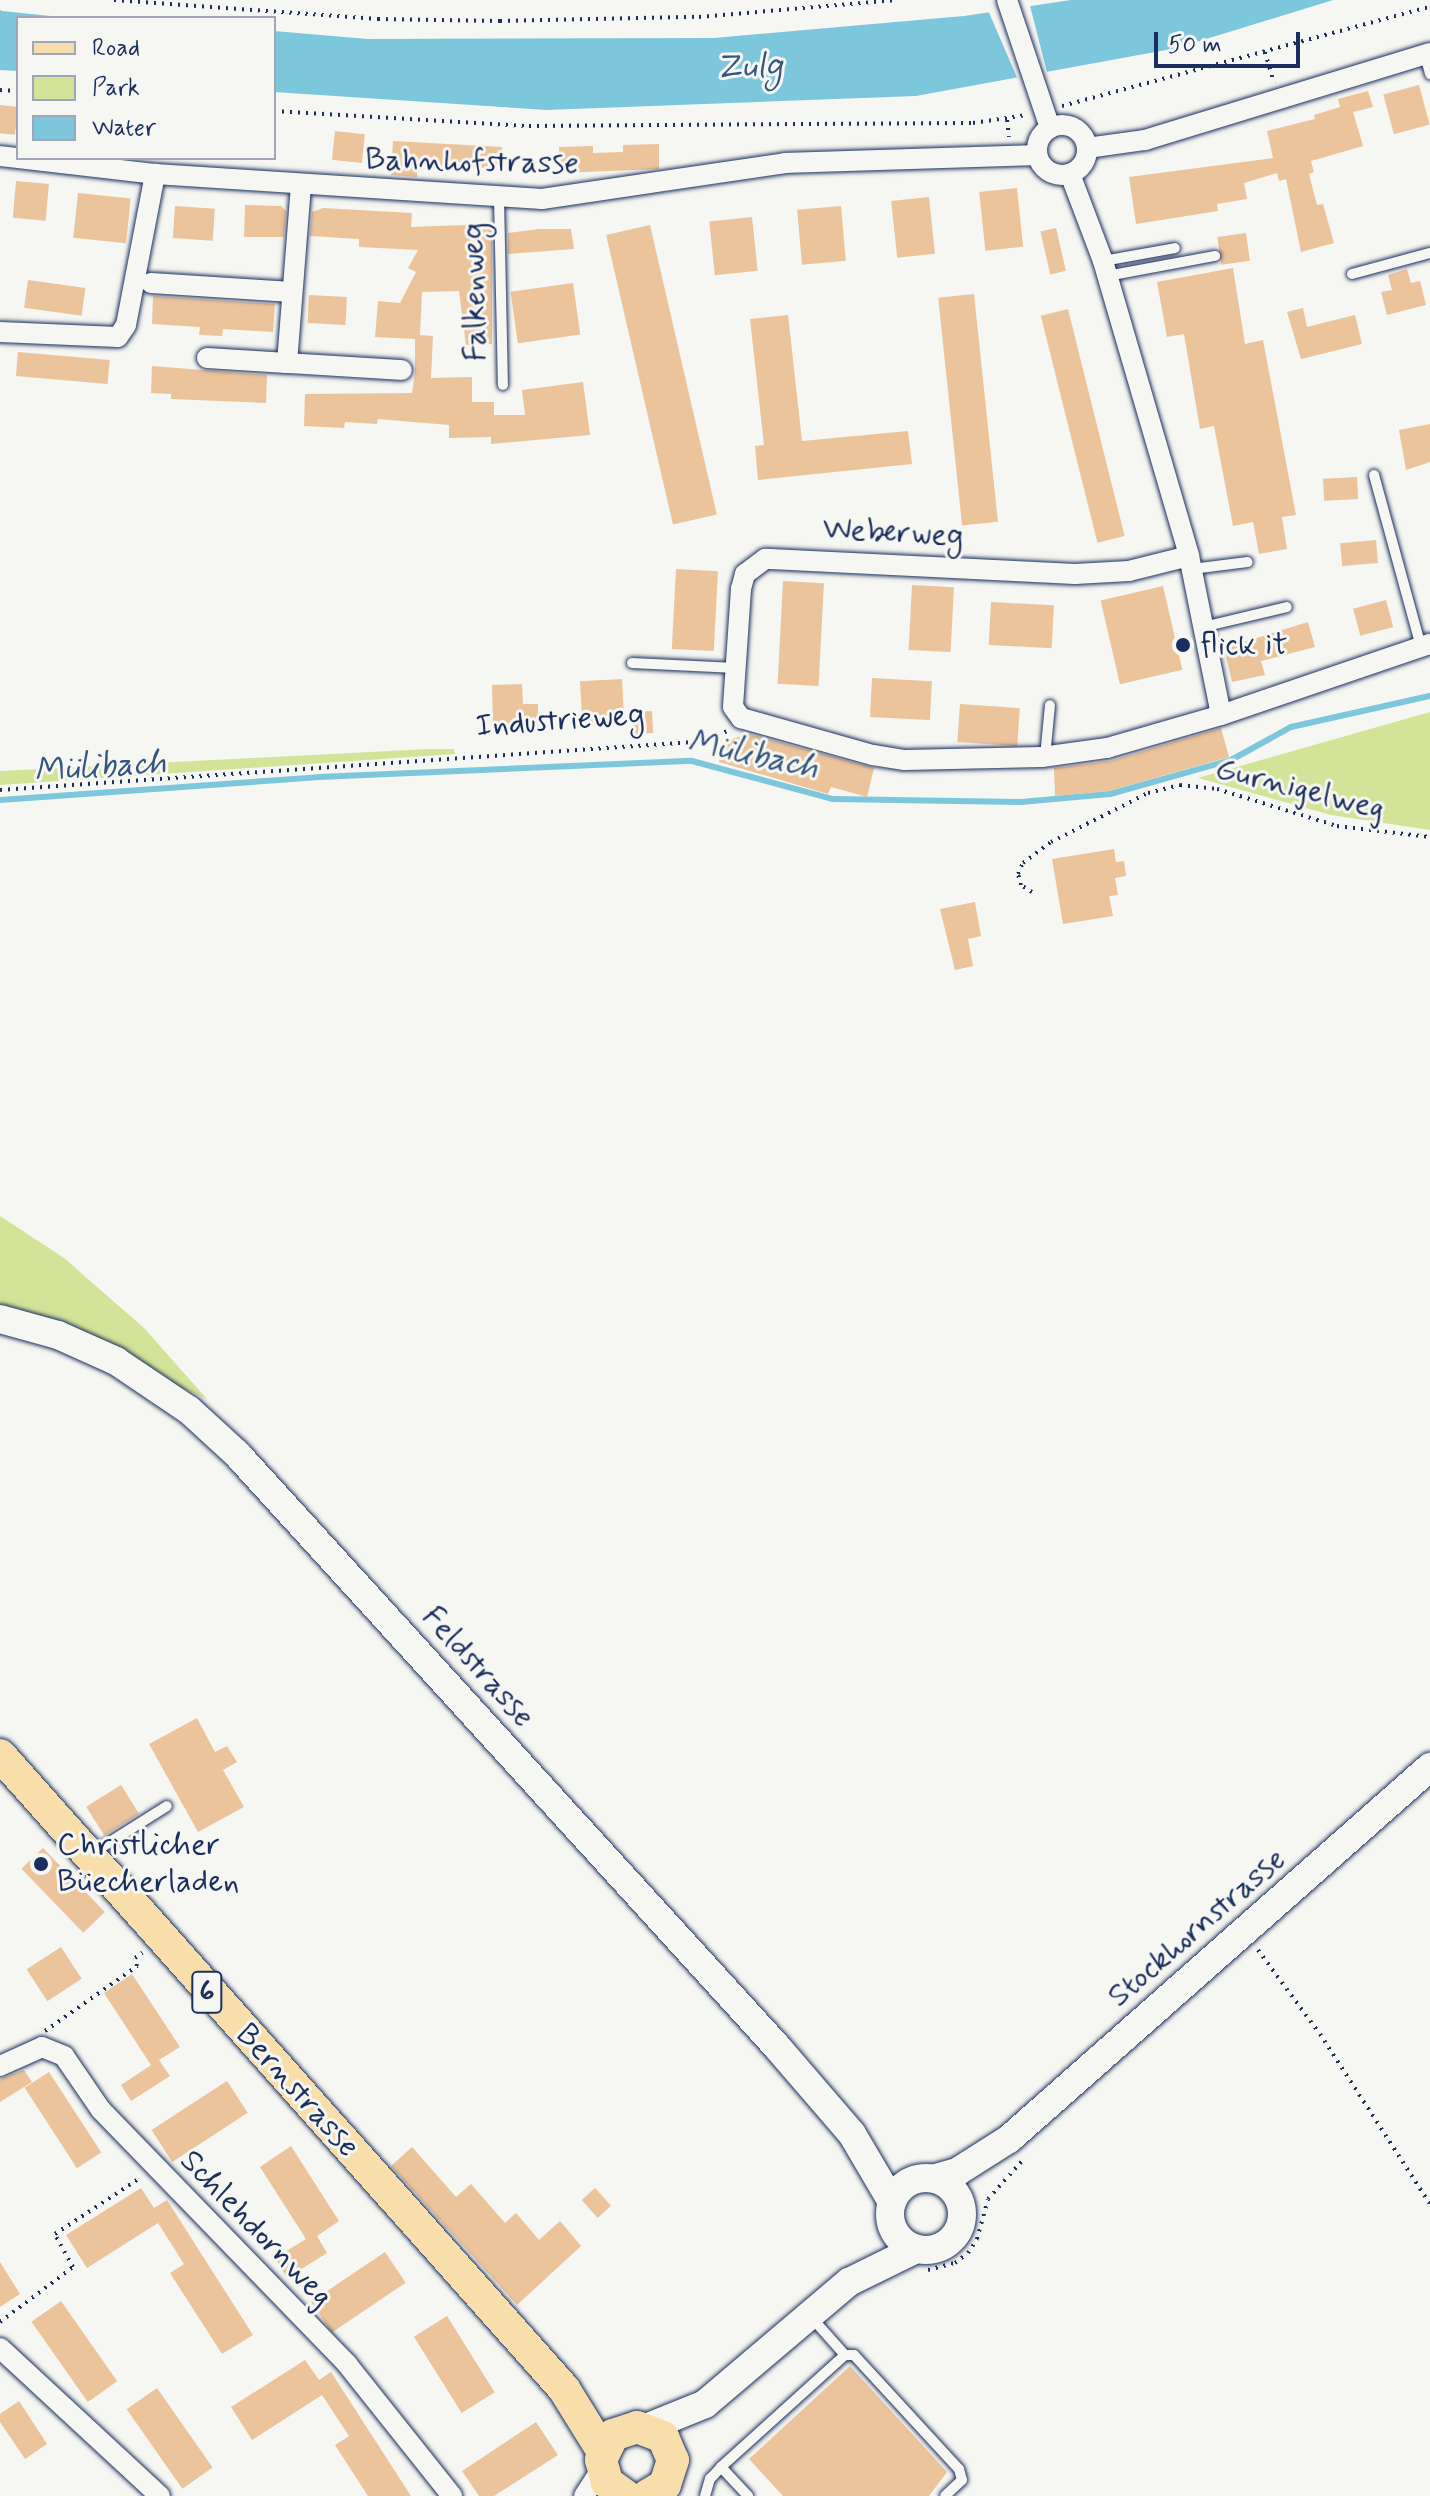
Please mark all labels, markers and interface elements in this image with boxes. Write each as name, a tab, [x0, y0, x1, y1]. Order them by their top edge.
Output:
legend	[16, 16, 276, 160]
scale bar	[1158, 16, 1304, 66]
text: 50 m	[1168, 30, 1222, 61]
text: Road	[92, 33, 140, 64]
water label: Zulg	[715, 45, 783, 89]
text: Park	[92, 73, 140, 104]
text: Water	[92, 113, 156, 144]
street label: Bahnhofstrasse	[365, 141, 579, 183]
street label: Falkenweg	[455, 222, 495, 362]
street label: Weberweg	[822, 510, 964, 556]
place label: flick it	[1199, 626, 1291, 664]
marker: flick it	[1174, 636, 1192, 654]
street label: Industrieweg	[474, 696, 646, 746]
water label: Mülibach	[684, 721, 822, 789]
water label: Mülibach	[32, 742, 168, 792]
street label: Gurnigelweg	[1211, 749, 1389, 829]
street label: Feldstrasse	[413, 1598, 543, 1736]
place label: Christlicher Büecherladen	[57, 1827, 239, 1902]
street label: Stockhornstrasse	[1100, 1840, 1294, 2016]
marker: Christlicher Büecherladen	[32, 1855, 50, 1873]
road number: 6	[191, 1966, 223, 2018]
street label: Bernstrasse	[227, 2016, 367, 2166]
street label: Schlehdornweg	[171, 2142, 341, 2316]

